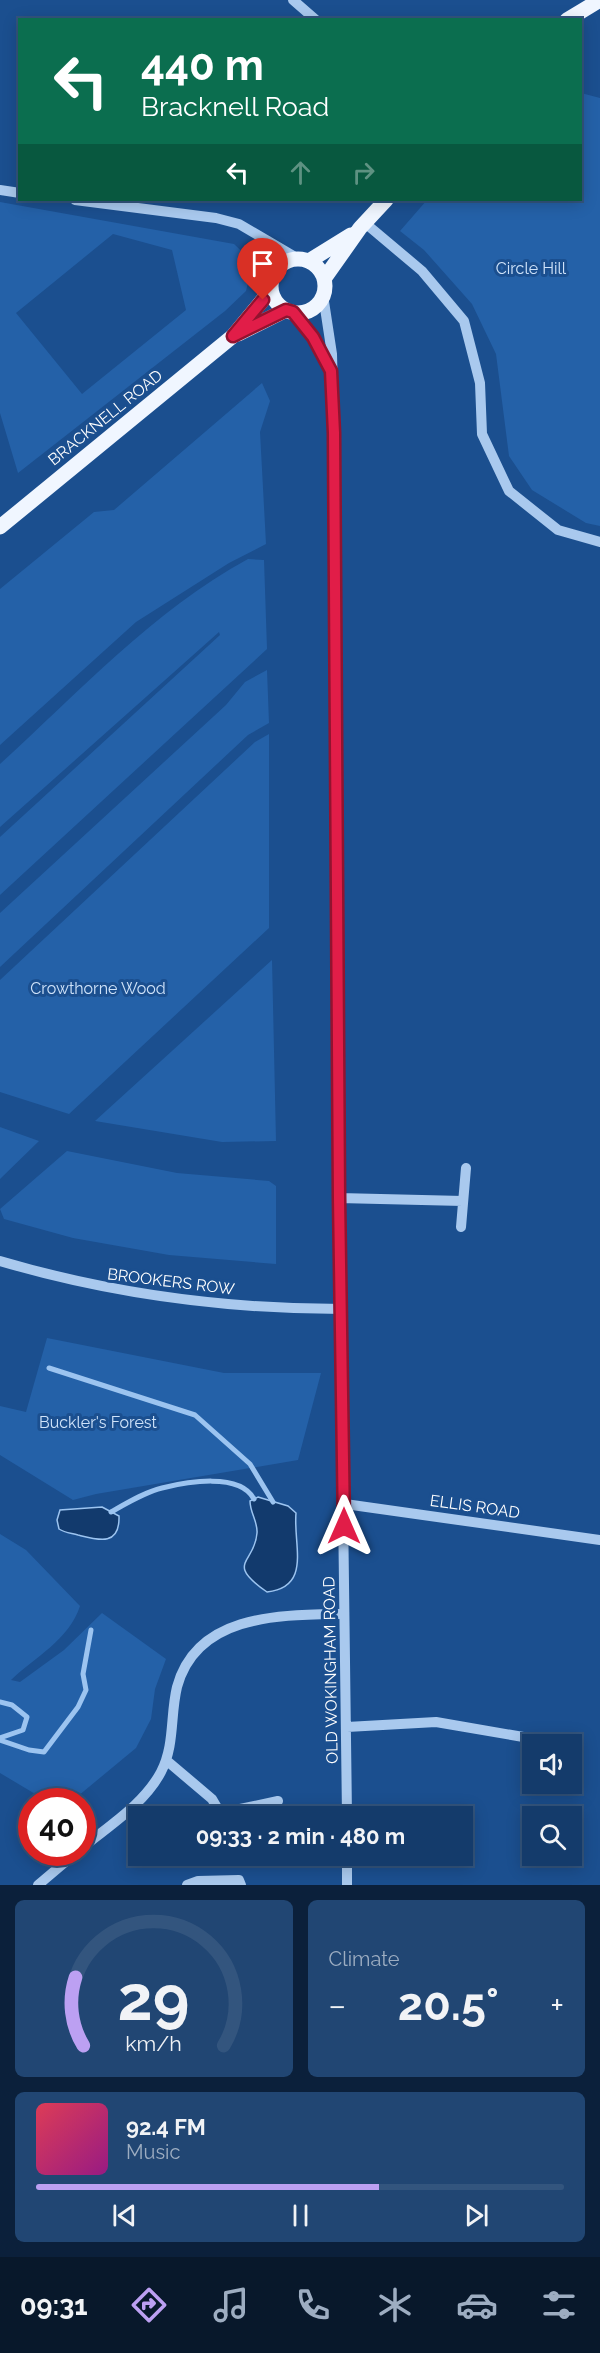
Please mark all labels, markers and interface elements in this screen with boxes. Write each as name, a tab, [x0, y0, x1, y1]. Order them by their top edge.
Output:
text: 440 m	[141, 41, 264, 90]
icon: left	[42, 42, 120, 120]
text: Bracknell Road	[141, 91, 329, 122]
icon: left	[221, 156, 254, 189]
icon: ahead	[284, 156, 317, 189]
icon: right	[347, 156, 380, 189]
pin	[237, 238, 288, 300]
icon: arrive	[246, 247, 279, 280]
park label: Circle Hill	[496, 259, 567, 278]
street label: BRACKNELL ROAD	[44, 366, 166, 469]
park label: Crowthorne Wood	[30, 979, 166, 998]
street label: BROOKERS ROW	[106, 1264, 236, 1299]
park label: Buckler's Forest	[39, 1413, 158, 1432]
street label: ELLIS ROAD	[429, 1491, 521, 1522]
position arrow	[312, 1494, 376, 1558]
street label: OLD WOKINGHAM ROAD	[319, 1576, 342, 1764]
map controls	[522, 1734, 582, 1866]
button: sound	[522, 1734, 582, 1794]
speed limit sign: 40	[18, 1788, 96, 1866]
button: search	[522, 1806, 582, 1866]
text: 09:33 · 2 min · 480 m	[196, 1823, 405, 1849]
text: Climate	[329, 1947, 400, 1971]
text: 29	[118, 1961, 190, 2035]
text: 20.5°	[398, 1978, 499, 2031]
text: −	[329, 1986, 346, 2025]
text: +	[550, 1986, 564, 2025]
text: km/h	[125, 2031, 182, 2056]
text: 92.4 FM	[126, 2114, 206, 2140]
text: Music	[126, 2140, 180, 2164]
icon: previous	[108, 2199, 141, 2232]
icon: pause	[284, 2199, 317, 2232]
icon: next	[460, 2199, 493, 2232]
icon: directions	[128, 2284, 170, 2326]
icon: music	[210, 2284, 252, 2326]
icon: phone	[292, 2284, 334, 2326]
icon: climate	[374, 2284, 416, 2326]
icon: car	[456, 2284, 498, 2326]
icon: filters	[538, 2284, 580, 2326]
text: 09:31	[20, 2290, 88, 2321]

